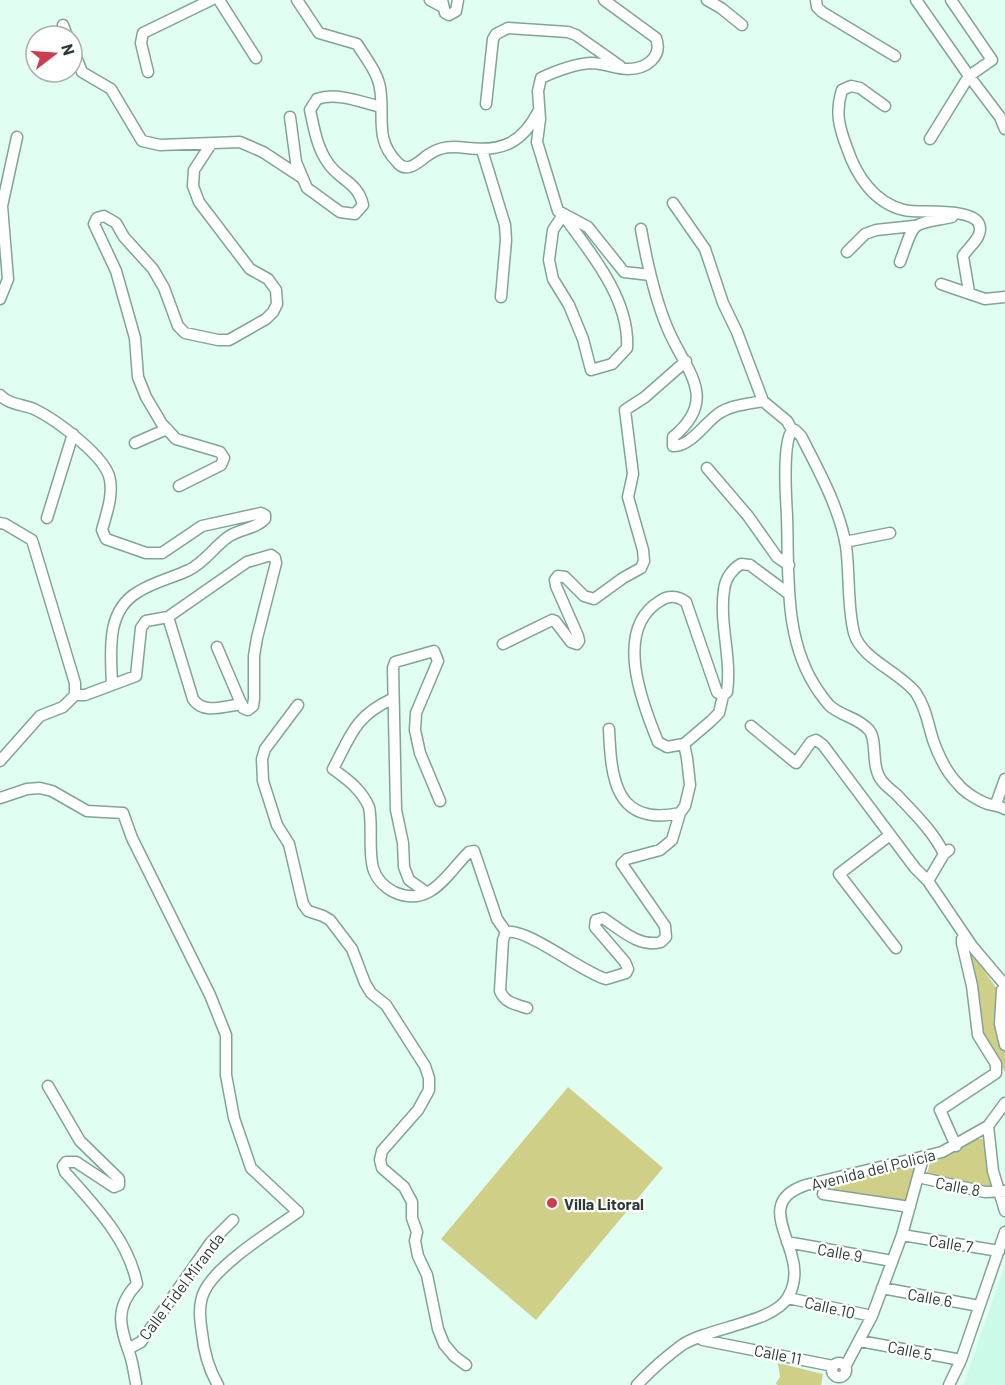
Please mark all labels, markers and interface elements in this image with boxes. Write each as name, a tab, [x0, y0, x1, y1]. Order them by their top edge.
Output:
north arrow	[24, 24, 84, 84]
text: N	[58, 42, 79, 57]
street label: Avenida del Policía	[809, 1144, 937, 1194]
street label: Calle 8	[934, 1172, 982, 1200]
place label: Villa Litoral	[564, 1194, 644, 1213]
marker: Villa Litoral	[545, 1196, 559, 1210]
street label: Calle Fidel Miranda	[135, 1229, 227, 1343]
street label: Calle 7	[928, 1230, 975, 1256]
street label: Calle 9	[816, 1239, 864, 1265]
street label: Calle 6	[906, 1284, 954, 1310]
street label: Calle 10	[803, 1292, 857, 1322]
street label: Calle 5	[886, 1336, 934, 1364]
street label: Calle 11	[753, 1340, 803, 1368]

